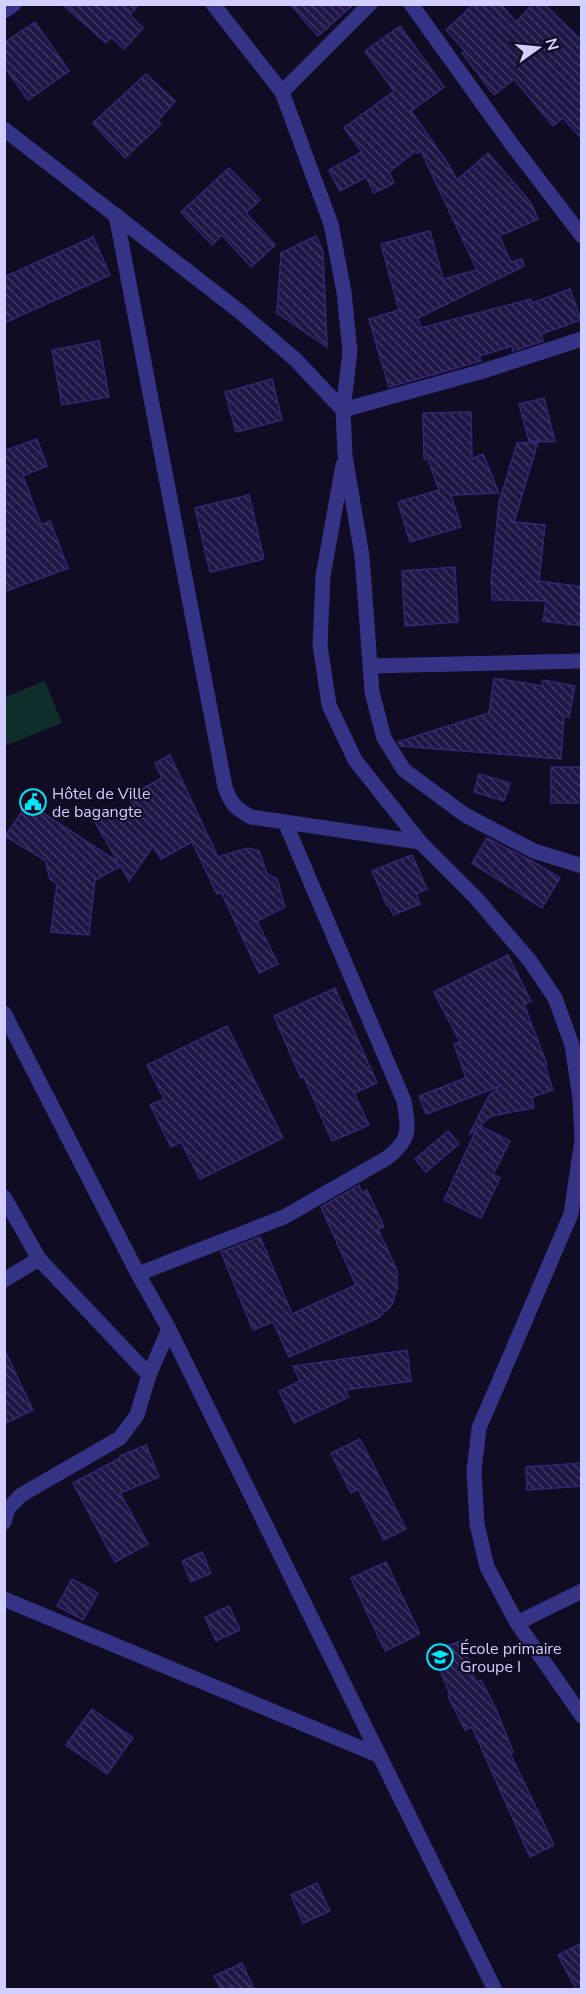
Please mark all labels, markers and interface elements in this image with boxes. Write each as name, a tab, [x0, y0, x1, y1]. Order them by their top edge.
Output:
north arrow	[508, 18, 568, 78]
text: N	[539, 36, 564, 53]
place label: Hôtel de Ville de bagangte	[52, 783, 150, 823]
public building icon: Hôtel de Ville de bagangte	[18, 787, 48, 817]
place label: École primaire Groupe I	[460, 1638, 561, 1678]
school or university icon: École primaire Groupe I	[425, 1642, 455, 1672]

